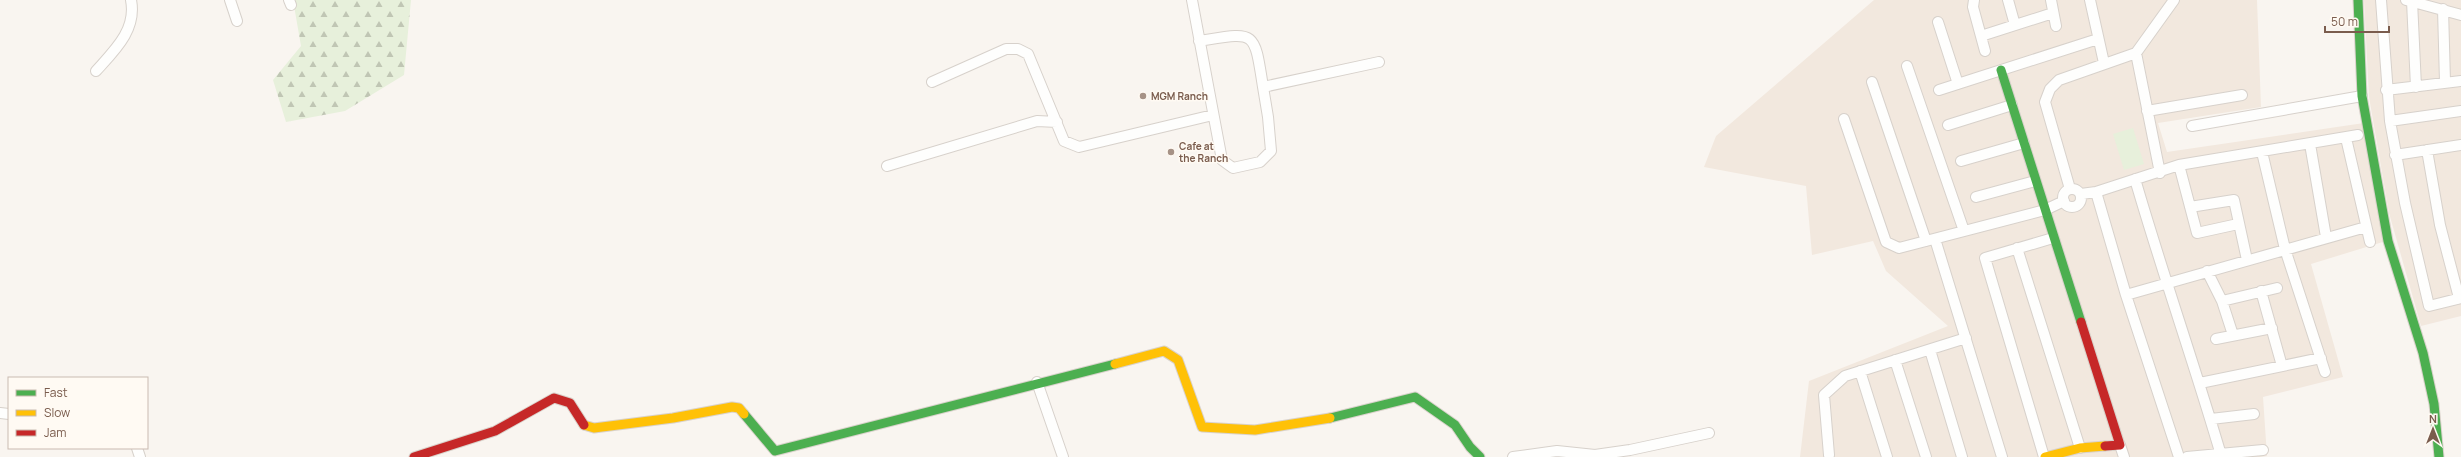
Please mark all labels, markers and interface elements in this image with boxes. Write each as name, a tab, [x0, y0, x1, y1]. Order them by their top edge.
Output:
scale bar	[2325, 8, 2389, 34]
text: 50 m	[2331, 13, 2358, 30]
place label: MGM Ranch	[1151, 89, 1208, 103]
marker: MGM Ranch	[1138, 91, 1148, 101]
place label: Cafe at the Ranch	[1179, 139, 1228, 165]
marker: Cafe at the Ranch	[1166, 147, 1176, 157]
legend	[8, 377, 148, 449]
text: Fast	[44, 384, 68, 401]
text: Slow	[44, 404, 70, 421]
north arrow	[2413, 409, 2453, 449]
text: N	[2429, 411, 2437, 426]
text: Jam	[44, 424, 66, 441]

